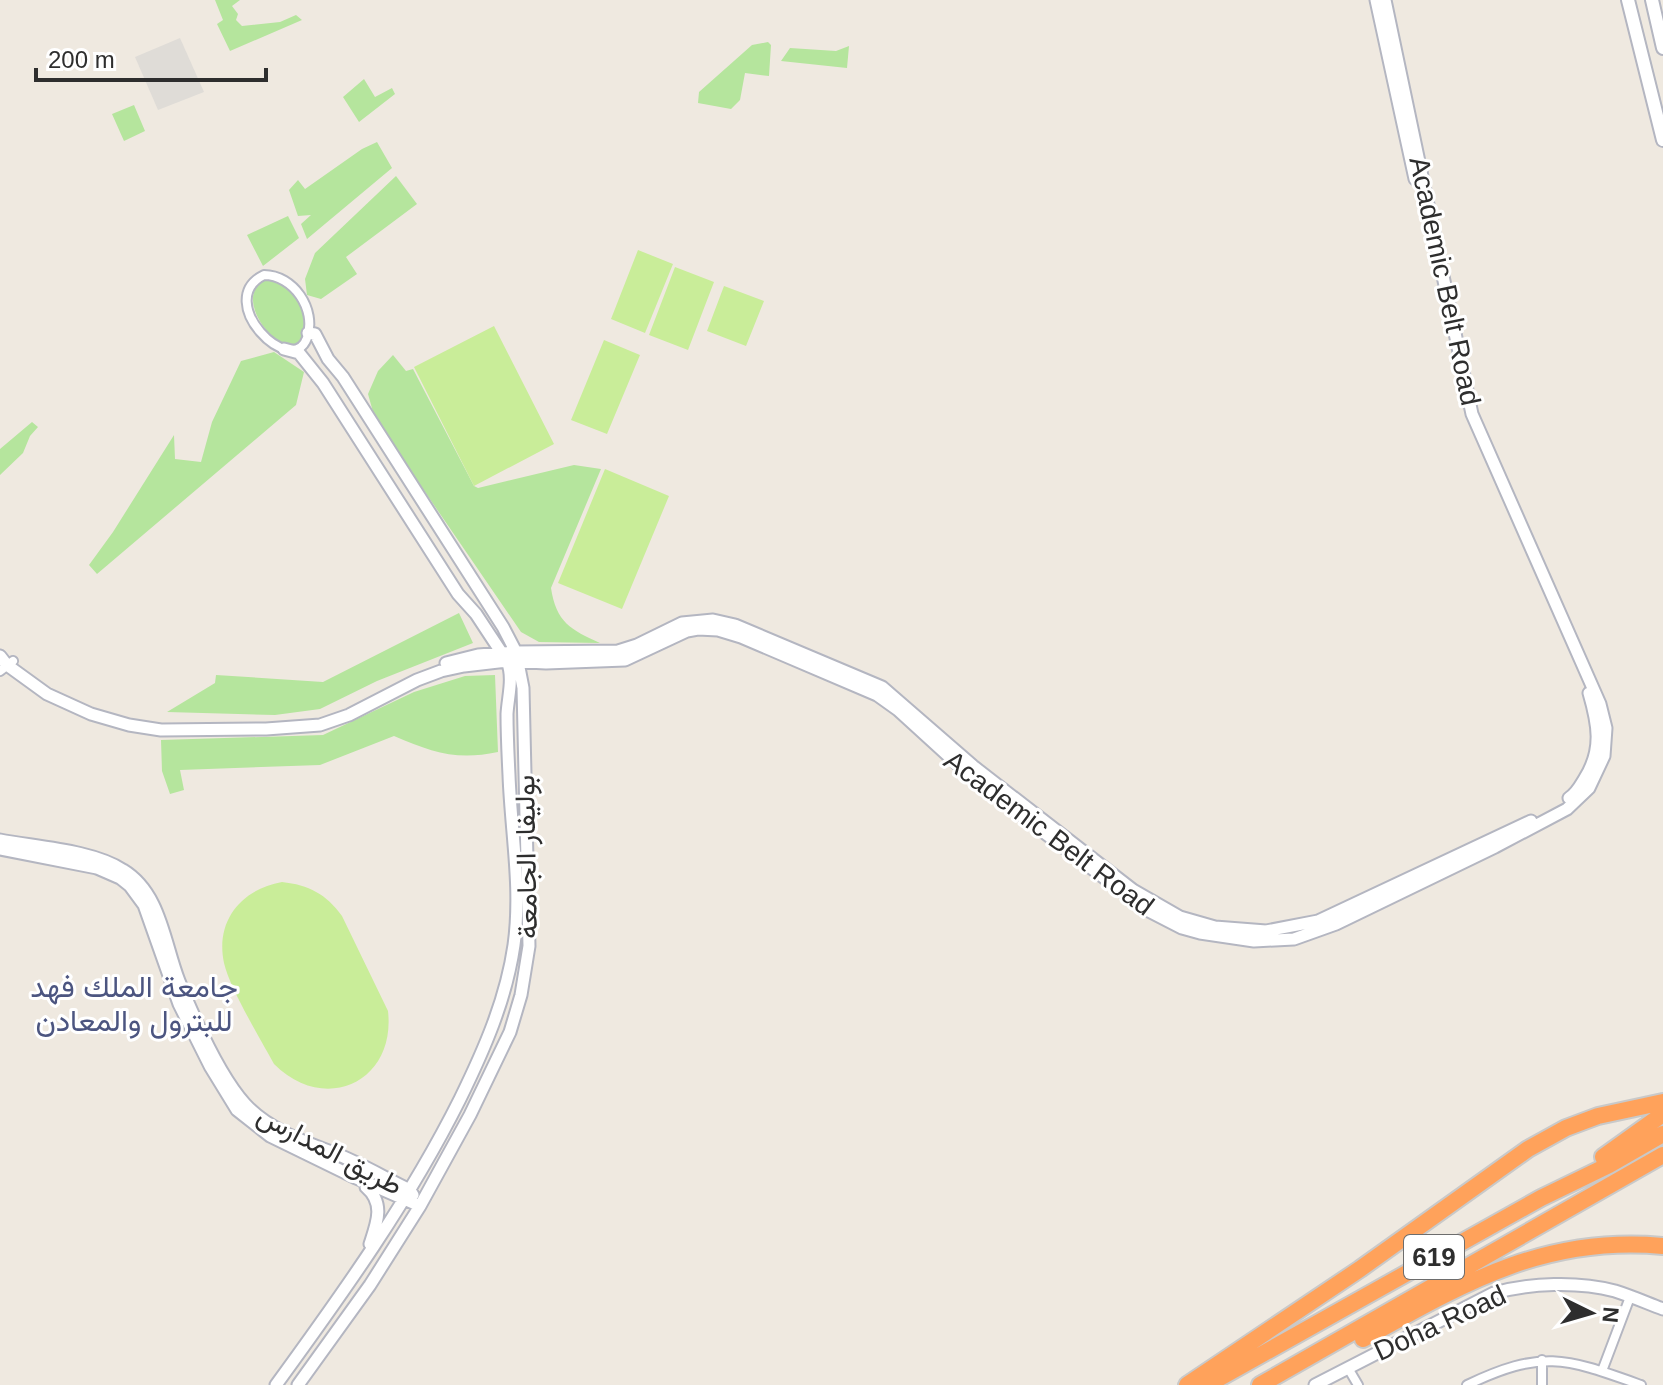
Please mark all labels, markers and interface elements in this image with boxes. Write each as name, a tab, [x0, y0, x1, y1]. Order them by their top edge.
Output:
scale bar	[36, 32, 266, 82]
text: 200 m	[48, 46, 115, 73]
street label: Academic Belt Road	[1403, 154, 1487, 408]
street label: Academic Belt Road	[938, 744, 1160, 922]
street label: بوليفار الجامعة	[509, 775, 545, 939]
district label: جامعة الملك فهد للبترول والمعادن	[30, 970, 238, 1039]
street label: طريق المدارس	[251, 1099, 408, 1203]
road number: 619	[1404, 1235, 1464, 1279]
north arrow	[1551, 1273, 1631, 1353]
street label: Doha Road	[1369, 1279, 1511, 1367]
text: N	[1597, 1306, 1624, 1324]

